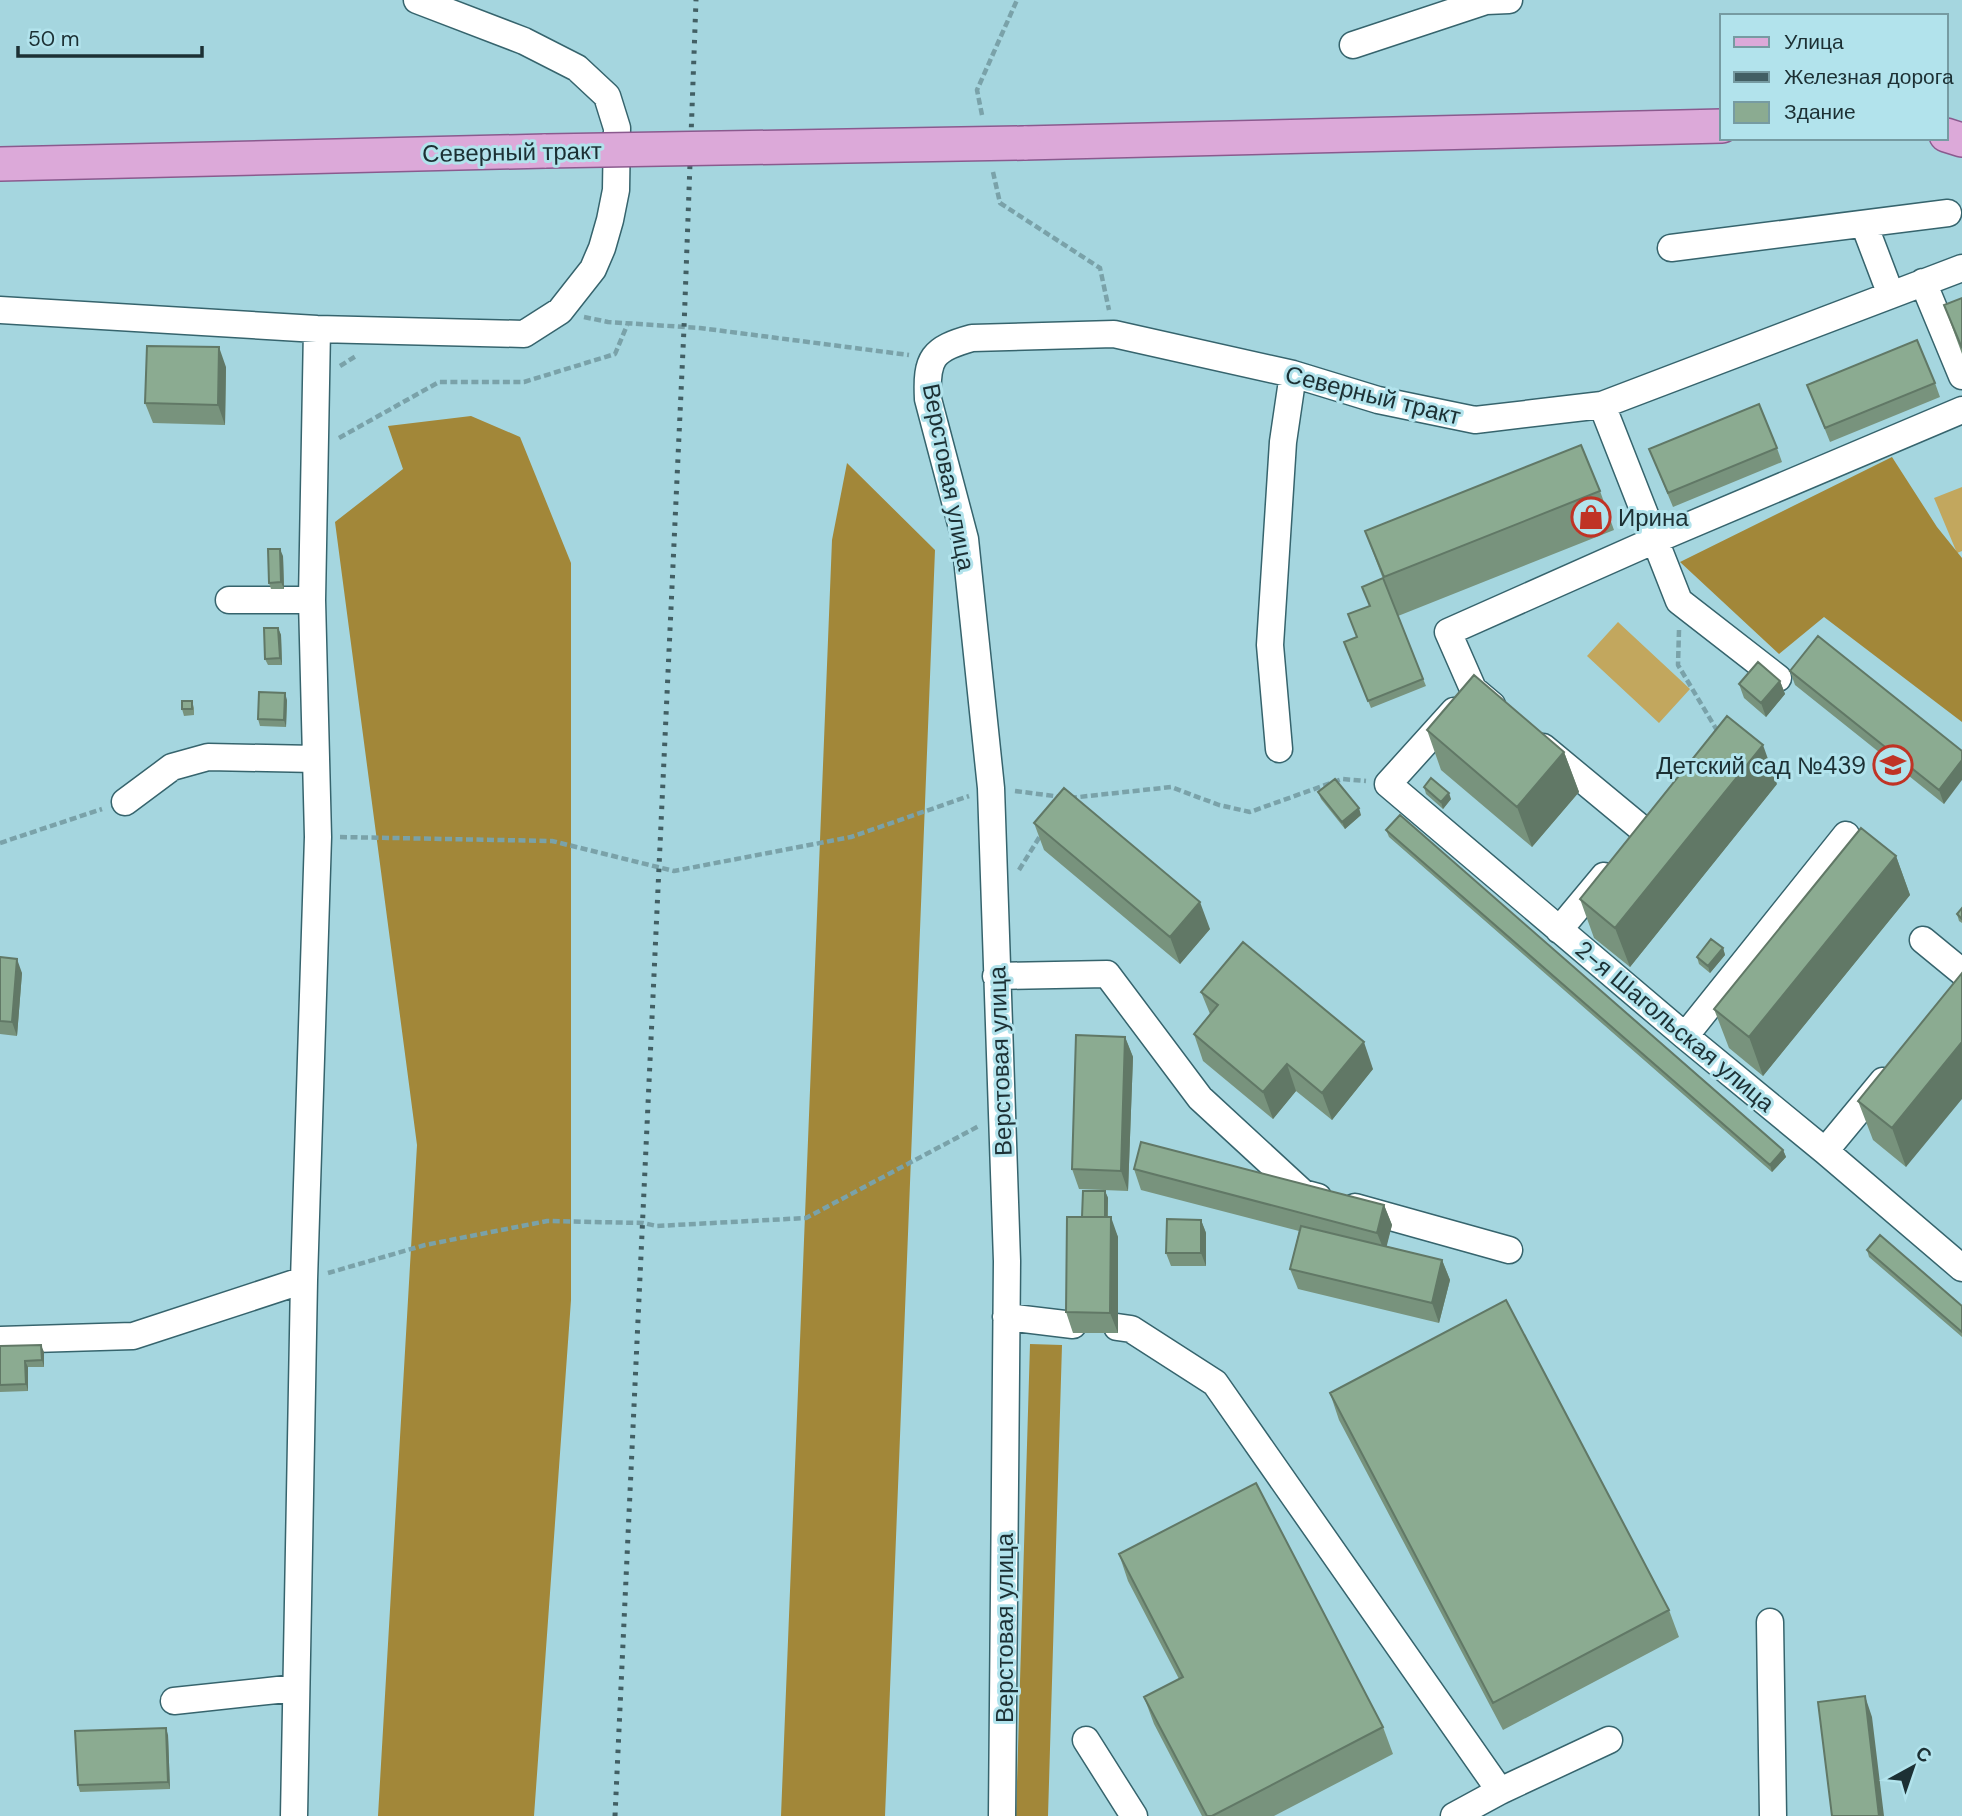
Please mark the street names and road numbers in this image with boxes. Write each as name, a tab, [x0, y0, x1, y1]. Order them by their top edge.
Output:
street label: Северный тракт	[422, 135, 602, 169]
street label: Северный тракт	[1282, 358, 1464, 432]
street label: Верстовая улица	[916, 381, 982, 574]
street label: 2-я Шагольская улица	[1569, 934, 1782, 1119]
street label: Верстовая улица	[981, 965, 1019, 1156]
street label: Верстовая улица	[989, 1532, 1020, 1723]

